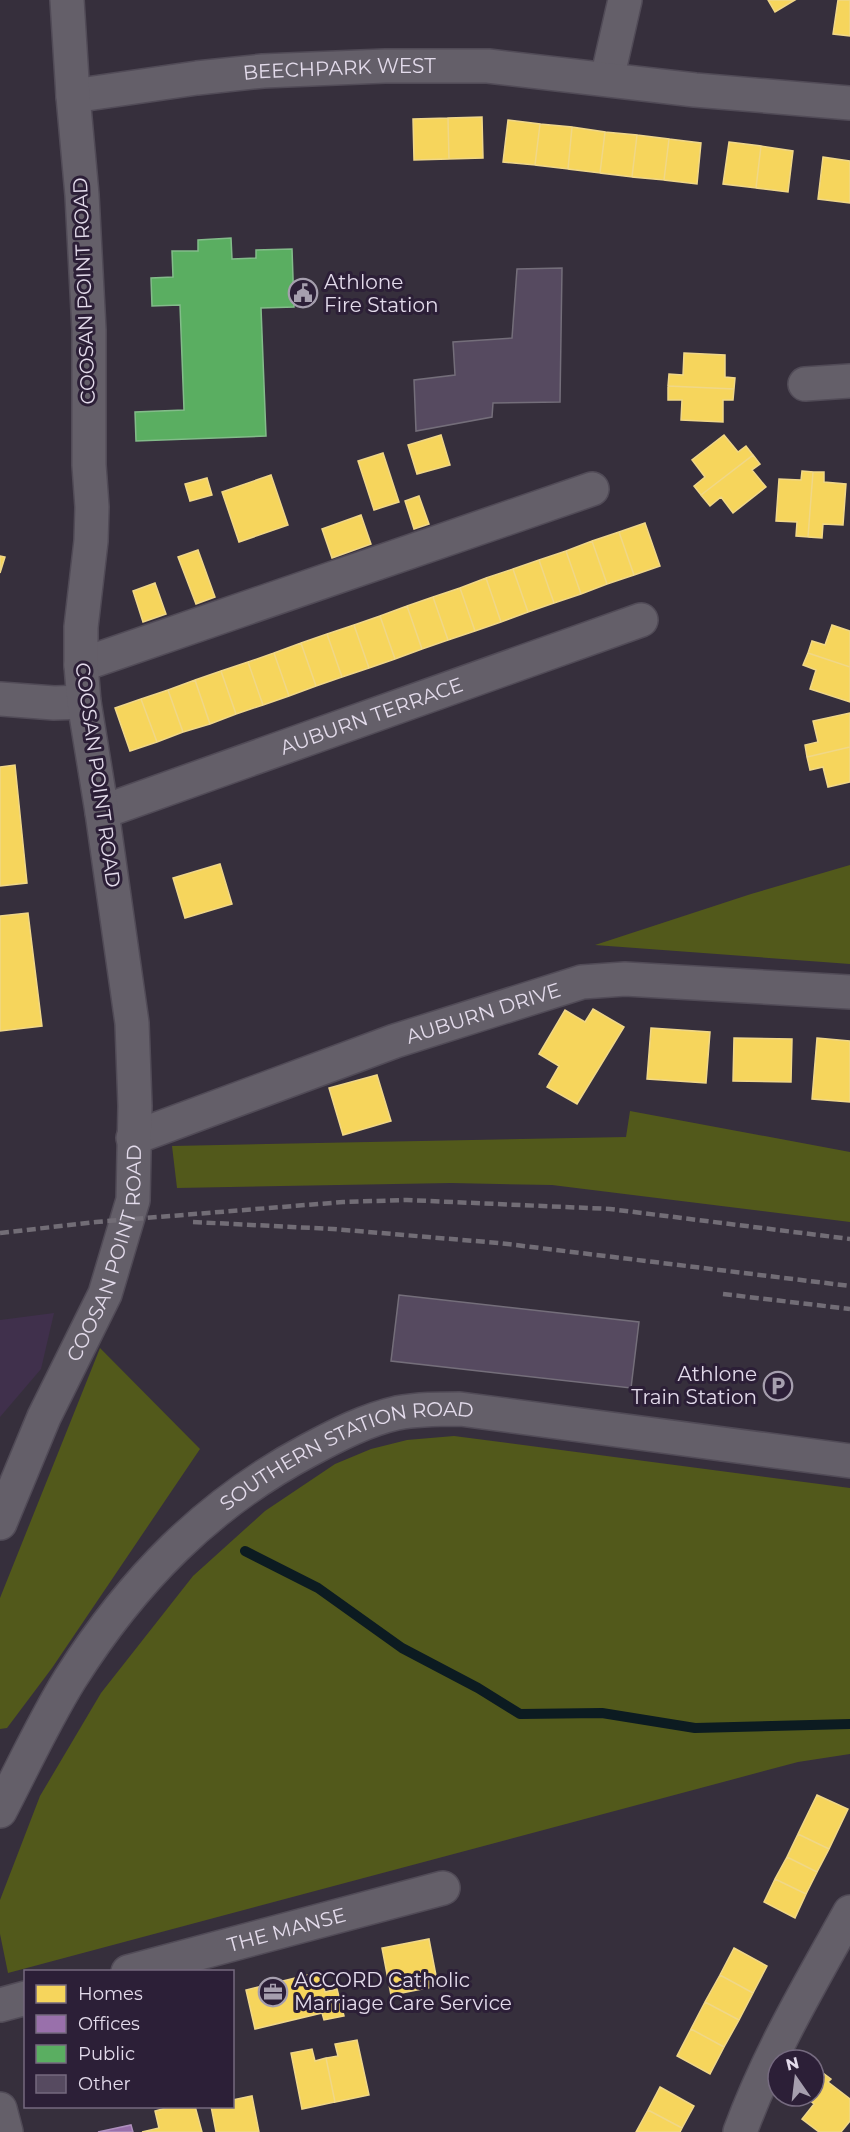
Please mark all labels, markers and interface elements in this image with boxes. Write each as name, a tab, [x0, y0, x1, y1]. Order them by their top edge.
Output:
street label: BEECHPARK WEST	[242, 54, 436, 85]
street label: COOSAN POINT ROAD	[68, 177, 100, 405]
place label: Athlone Fire Station	[324, 270, 439, 317]
public building icon: Athlone Fire Station	[287, 277, 319, 309]
street label: COOSAN POINT ROAD	[70, 661, 126, 889]
street label: AUBURN TERRACE	[277, 672, 466, 760]
street label: AUBURN DRIVE	[403, 978, 564, 1049]
street label: COOSAN POINT ROAD	[61, 1144, 146, 1365]
place label: Athlone Train Station	[631, 1362, 757, 1409]
parking icon: Athlone Train Station	[762, 1370, 794, 1402]
street label: SOUTHERN STATION ROAD	[215, 1397, 475, 1516]
street label: THE MANSE	[225, 1902, 348, 1957]
place label: ACCORD Catholic Marriage Care Service	[294, 1968, 512, 2015]
legend	[24, 1970, 234, 2108]
office icon: ACCORD Catholic Marriage Care Service	[257, 1976, 289, 2008]
text: Homes	[78, 1983, 143, 2005]
text: Offices	[78, 2013, 140, 2035]
text: Public	[78, 2043, 135, 2065]
north arrow	[766, 2048, 826, 2108]
text: N	[784, 2053, 801, 2075]
text: Other	[78, 2073, 131, 2095]

